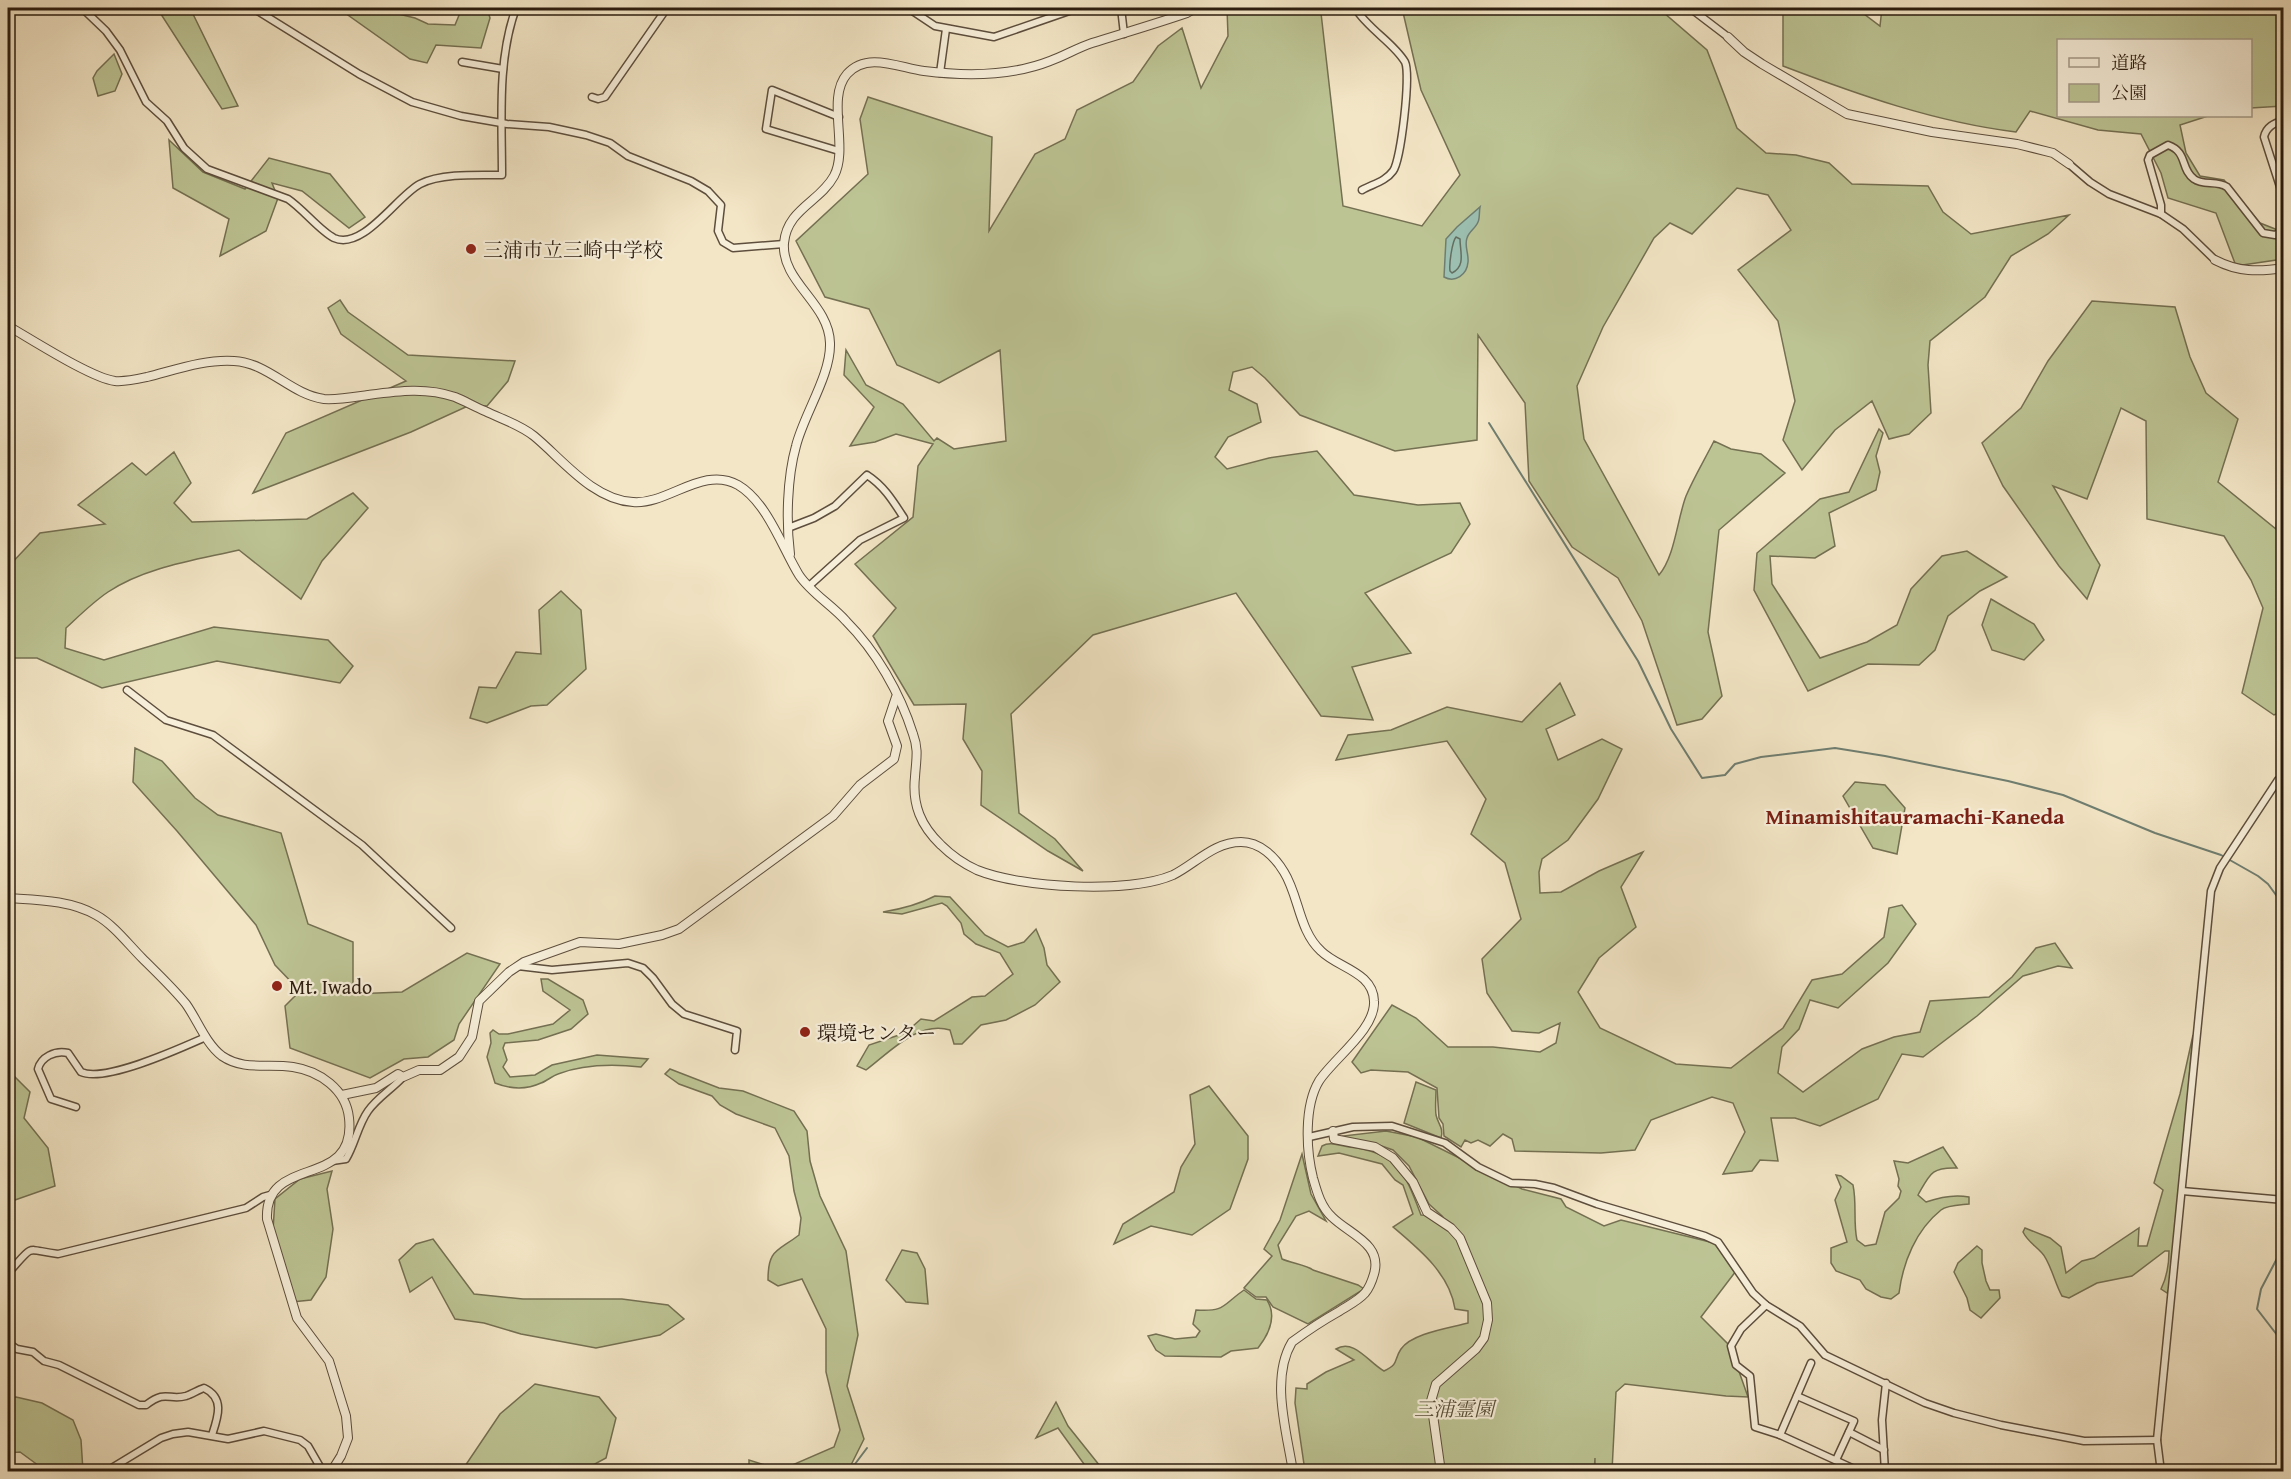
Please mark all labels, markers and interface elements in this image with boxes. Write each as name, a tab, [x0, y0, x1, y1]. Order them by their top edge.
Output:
legend	[2057, 39, 2252, 117]
text: 道路	[2111, 49, 2147, 76]
text: 公園	[2111, 79, 2147, 106]
place label: 三浦市立三崎中学校	[483, 235, 663, 264]
marker: 三浦市立三崎中学校	[464, 242, 478, 256]
district label: Minamishitauramachi-Kaneda	[1766, 800, 2065, 832]
place label: Mt. Iwado	[289, 972, 372, 1001]
marker: Mt. Iwado	[270, 979, 284, 993]
place label: 環境センター	[817, 1018, 936, 1047]
marker: 環境センター	[798, 1025, 812, 1039]
park label: 三浦霊園	[1414, 1394, 1497, 1423]

